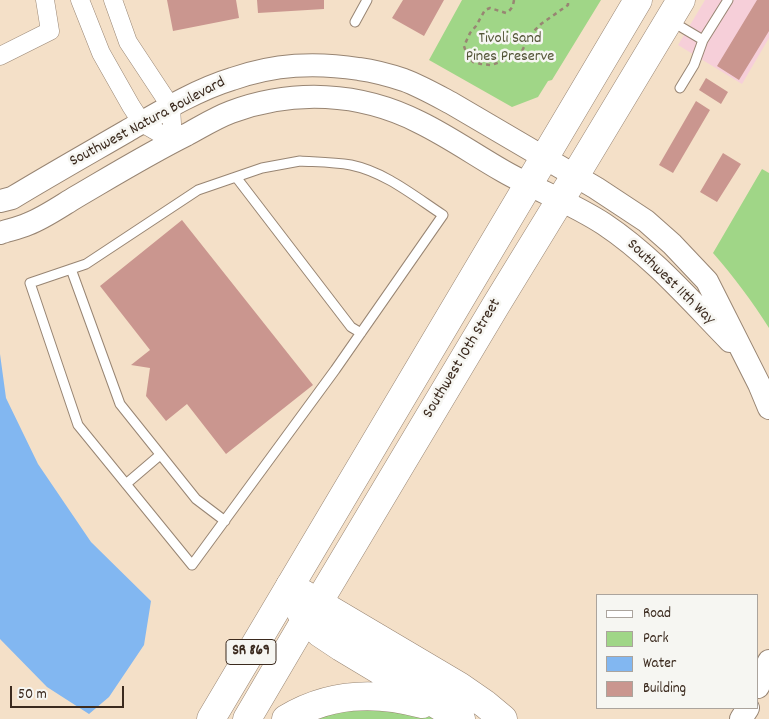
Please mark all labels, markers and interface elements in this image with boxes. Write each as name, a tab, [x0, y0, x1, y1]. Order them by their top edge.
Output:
park label: Tivoli Sand Pines Preserve	[466, 30, 554, 68]
street label: Southwest Natura Boulevard	[67, 74, 229, 172]
street label: Southwest 11th Way	[622, 236, 718, 330]
street label: Southwest 10th Street	[420, 296, 506, 422]
legend	[596, 594, 759, 709]
text: Road	[643, 603, 671, 625]
text: Park	[643, 628, 669, 650]
road number: SR 869	[226, 640, 276, 664]
text: Water	[643, 653, 676, 675]
scale bar	[12, 676, 126, 708]
text: Building	[643, 678, 686, 700]
text: 50 m	[18, 684, 47, 706]

